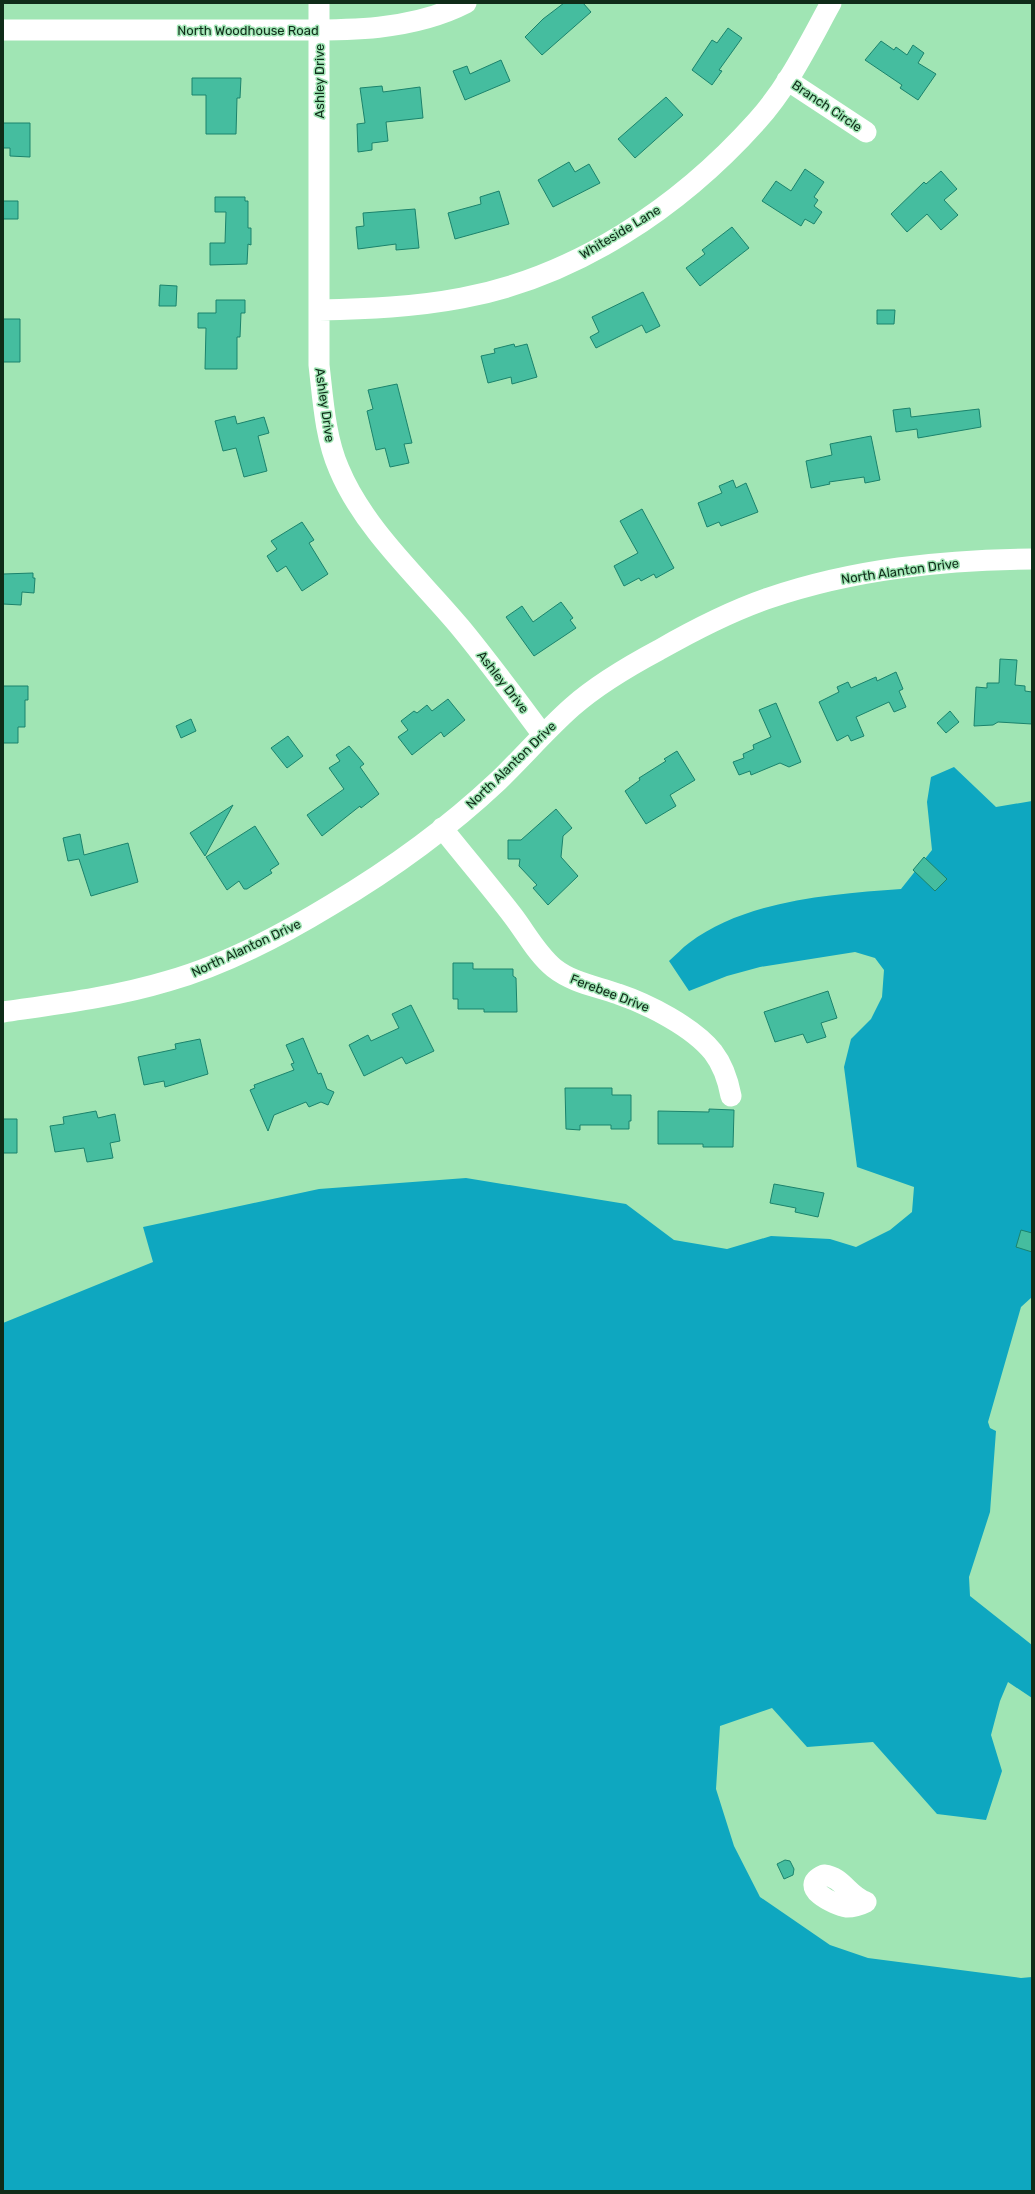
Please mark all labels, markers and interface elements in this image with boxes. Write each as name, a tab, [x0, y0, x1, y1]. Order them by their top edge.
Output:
street label: North Woodhouse Road	[177, 23, 319, 38]
street label: Ashley Drive	[312, 44, 327, 118]
street label: Branch Circle	[789, 77, 865, 135]
street label: Whiteside Lane	[577, 202, 663, 262]
street label: Ashley Drive	[312, 367, 338, 443]
street label: North Alanton Drive	[840, 555, 960, 587]
street label: Ashley Drive	[474, 648, 532, 716]
street label: North Alanton Drive	[463, 718, 559, 812]
street label: North Alanton Drive	[189, 916, 303, 980]
street label: Ferebee Drive	[568, 971, 652, 1015]

